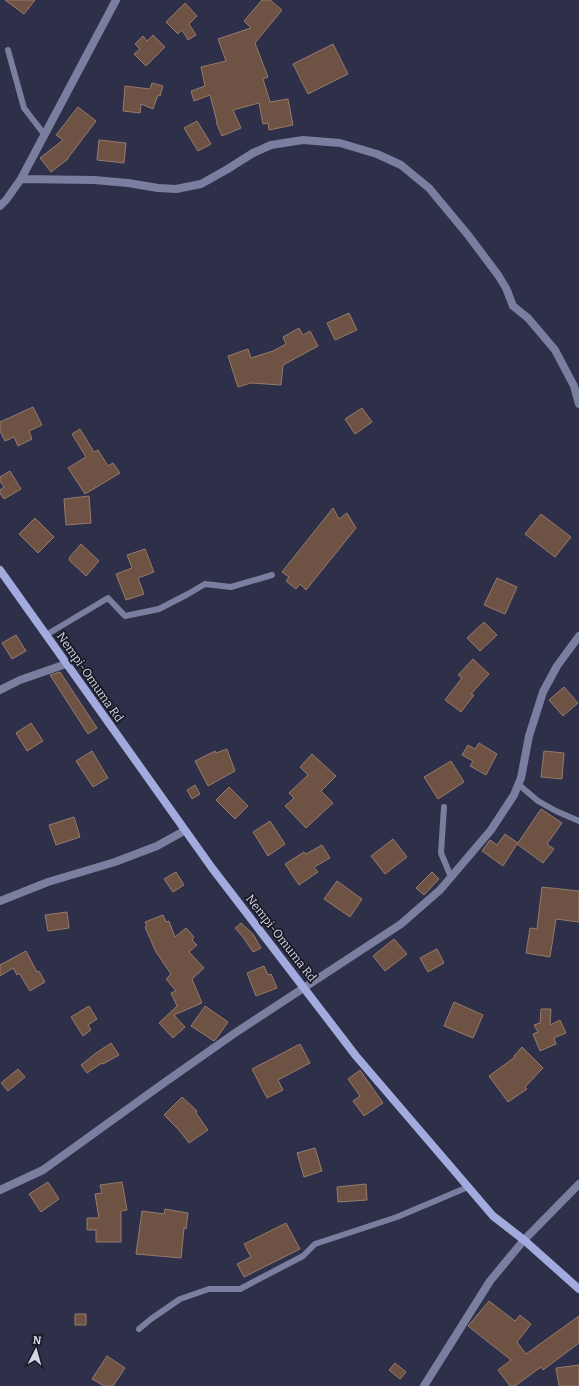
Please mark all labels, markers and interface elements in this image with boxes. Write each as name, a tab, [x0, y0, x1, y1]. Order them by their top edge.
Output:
street label: Nempi-Omuma Rd	[54, 629, 126, 725]
street label: Nempi-Omuma Rd	[243, 892, 319, 984]
north arrow	[16, 1330, 56, 1370]
text: N	[32, 1334, 42, 1348]

